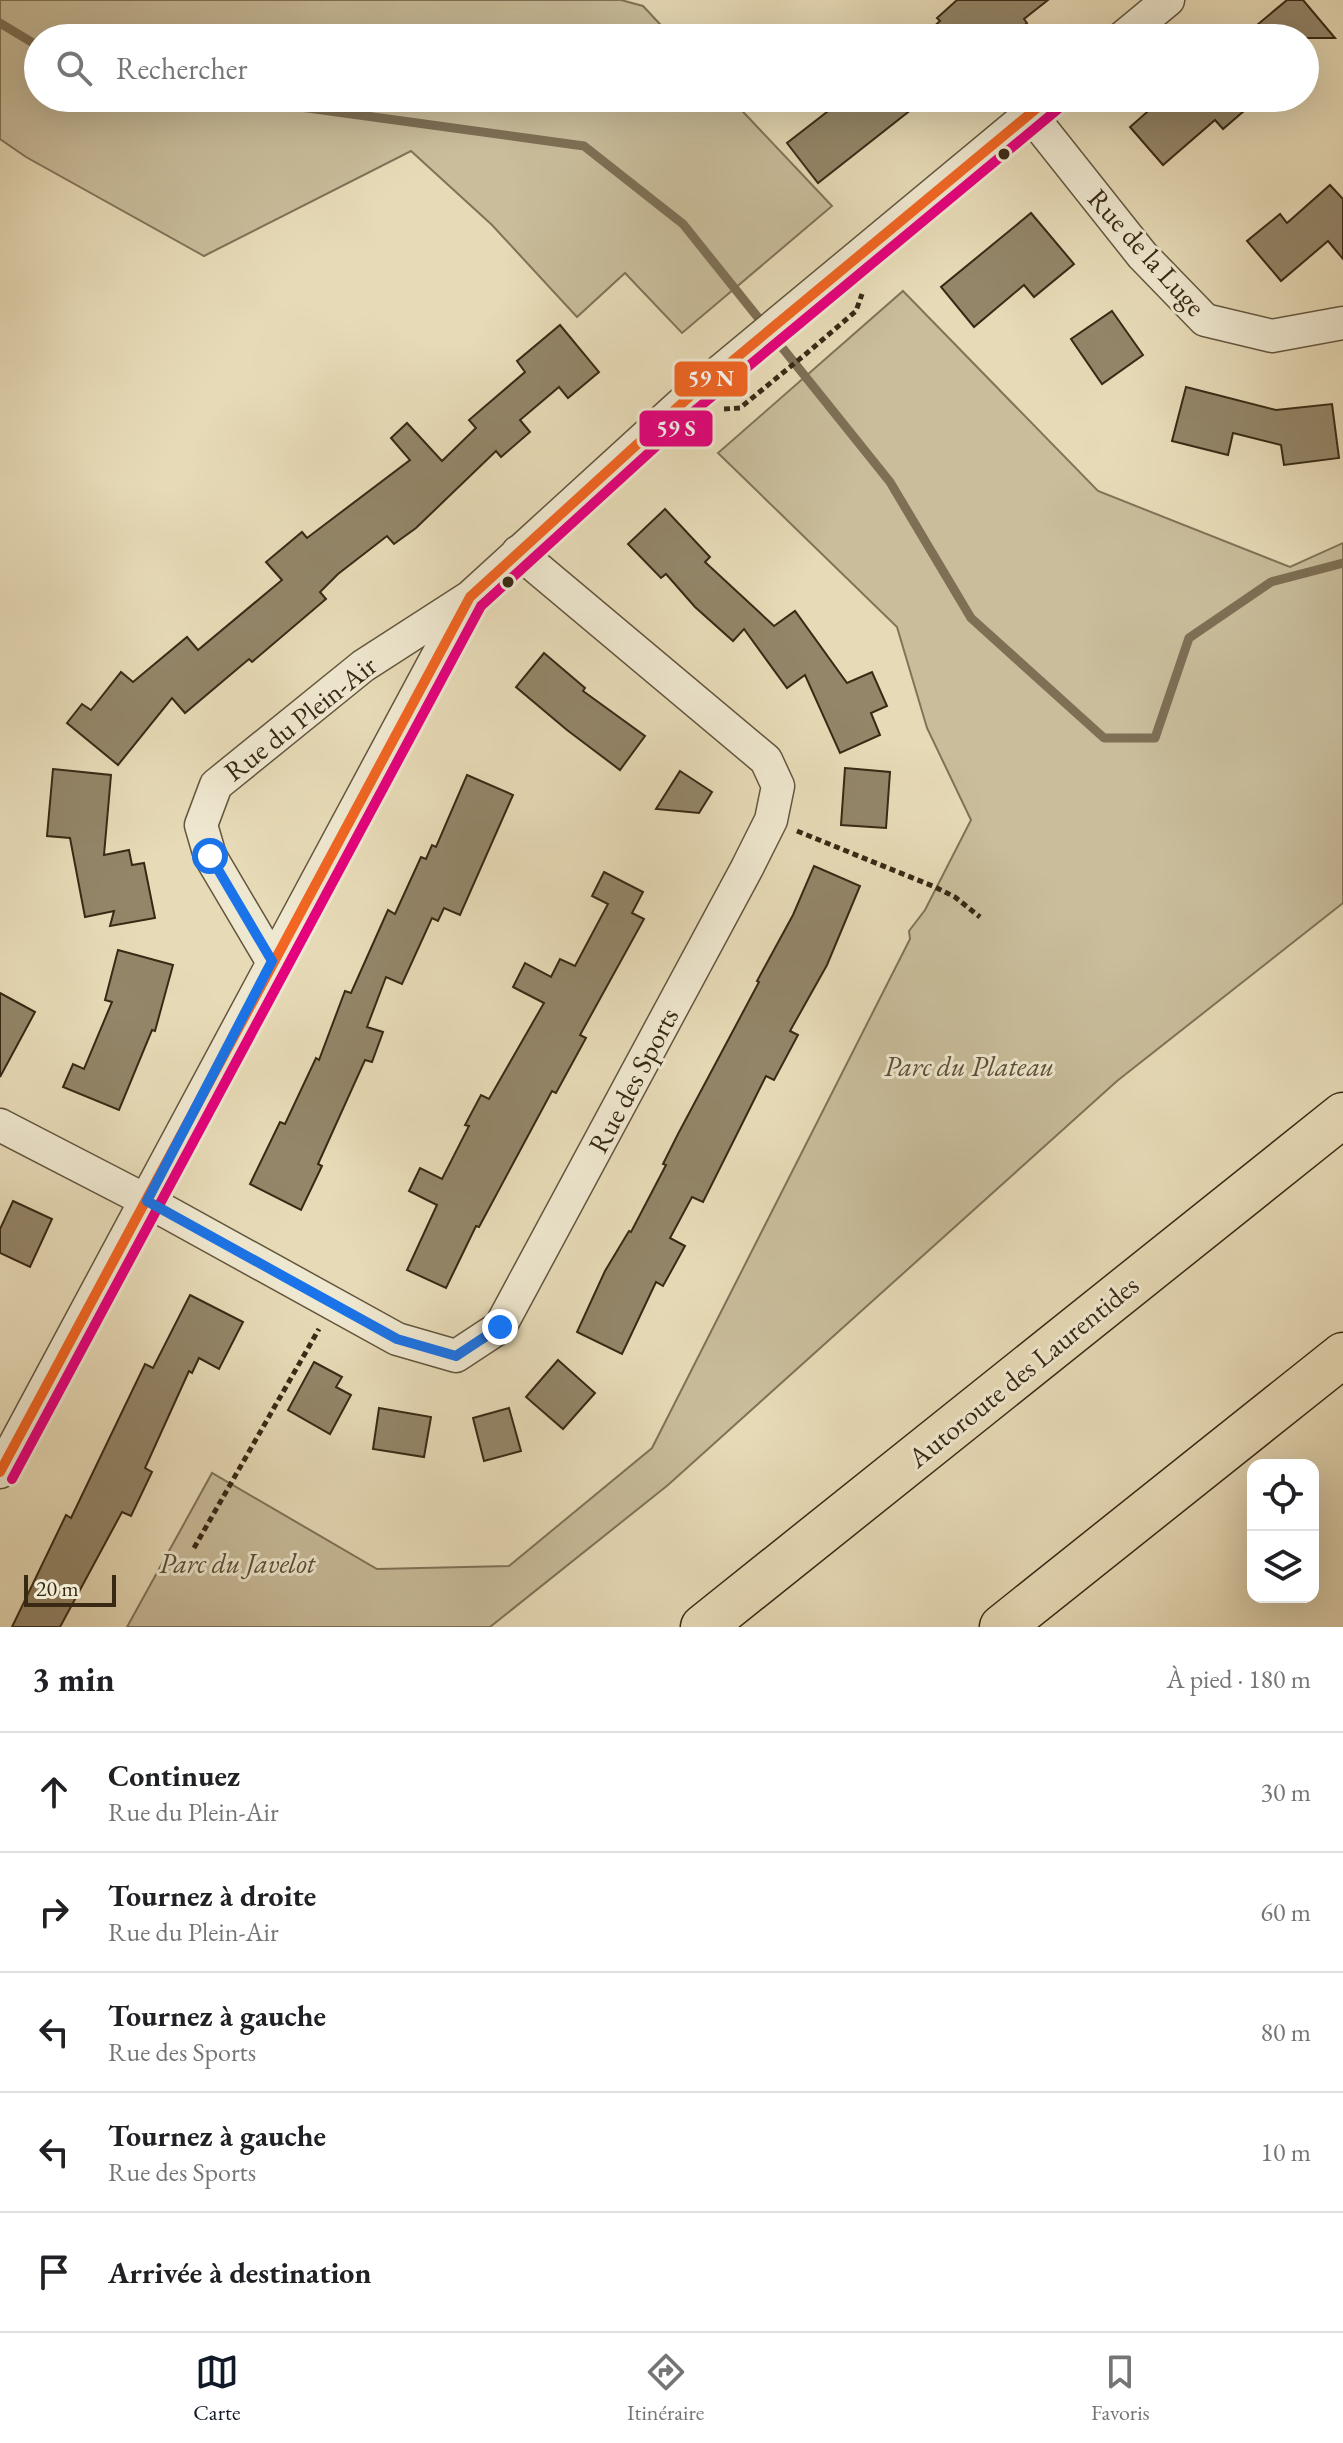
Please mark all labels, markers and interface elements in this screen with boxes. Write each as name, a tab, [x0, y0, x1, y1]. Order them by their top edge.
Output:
search box	[24, 24, 1319, 112]
icon: search	[52, 46, 96, 90]
text: Rechercher	[116, 49, 248, 88]
unlabelled marker	[996, 146, 1012, 162]
street label: Rue de la Luge	[1080, 181, 1214, 323]
line badge: 59 N	[673, 360, 749, 398]
text: 59 N	[688, 364, 734, 393]
line badge: 59 S	[638, 409, 714, 448]
text: 59 S	[656, 414, 696, 443]
unlabelled marker	[500, 574, 516, 590]
street label: Rue du Plein-Air	[217, 647, 384, 789]
route start	[192, 838, 228, 874]
street label: Rue des Sports	[580, 1001, 686, 1159]
park label: Parc du Plateau	[884, 1048, 1054, 1084]
street label: Autoroute des Laurentides	[899, 1267, 1146, 1476]
route end	[482, 1309, 518, 1345]
map controls	[1247, 1459, 1319, 1603]
button: locate	[1247, 1459, 1319, 1531]
button: layers	[1247, 1531, 1319, 1603]
park label: Parc du Javelot	[159, 1545, 317, 1581]
scale bar	[24, 1571, 116, 1607]
text: 20 m	[36, 1574, 79, 1603]
text: 3 min	[32, 1657, 115, 1701]
text: À pied · 180 m	[1166, 1662, 1311, 1696]
text: Continuez	[108, 1756, 240, 1795]
icon: ahead	[32, 1770, 76, 1814]
text: 30 m	[1261, 1775, 1311, 1809]
text: Rue du Plein-Air	[108, 1795, 279, 1829]
text: Tournez à droite	[108, 1876, 316, 1915]
icon: right	[32, 1890, 76, 1934]
text: 60 m	[1261, 1895, 1311, 1929]
text: Rue du Plein-Air	[108, 1915, 279, 1949]
text: Tournez à gauche	[108, 1996, 326, 2035]
icon: left	[32, 2010, 76, 2054]
text: 80 m	[1261, 2015, 1311, 2049]
text: Rue des Sports	[108, 2035, 256, 2069]
text: Tournez à gauche	[108, 2116, 326, 2155]
icon: left	[32, 2130, 76, 2174]
text: 10 m	[1261, 2135, 1311, 2169]
text: Rue des Sports	[108, 2155, 256, 2189]
icon: arrive	[32, 2250, 76, 2294]
text: Arrivée à destination	[108, 2253, 371, 2292]
tab: Carte	[193, 2350, 240, 2427]
tab: Itinéraire	[627, 2350, 704, 2427]
tab: Favoris	[1091, 2350, 1150, 2427]

